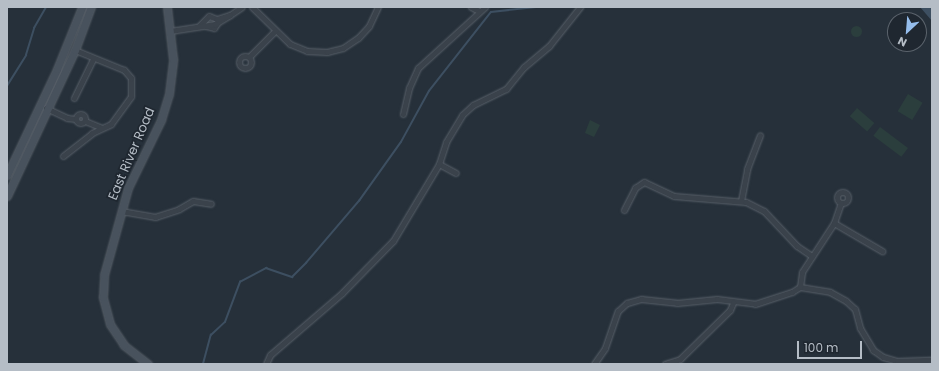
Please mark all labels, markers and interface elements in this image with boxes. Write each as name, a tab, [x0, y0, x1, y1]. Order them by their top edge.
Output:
north arrow	[887, 12, 927, 52]
text: N	[895, 33, 909, 51]
street label: East River Road	[105, 105, 159, 203]
scale bar	[799, 333, 864, 359]
text: 100 m	[804, 339, 838, 356]

